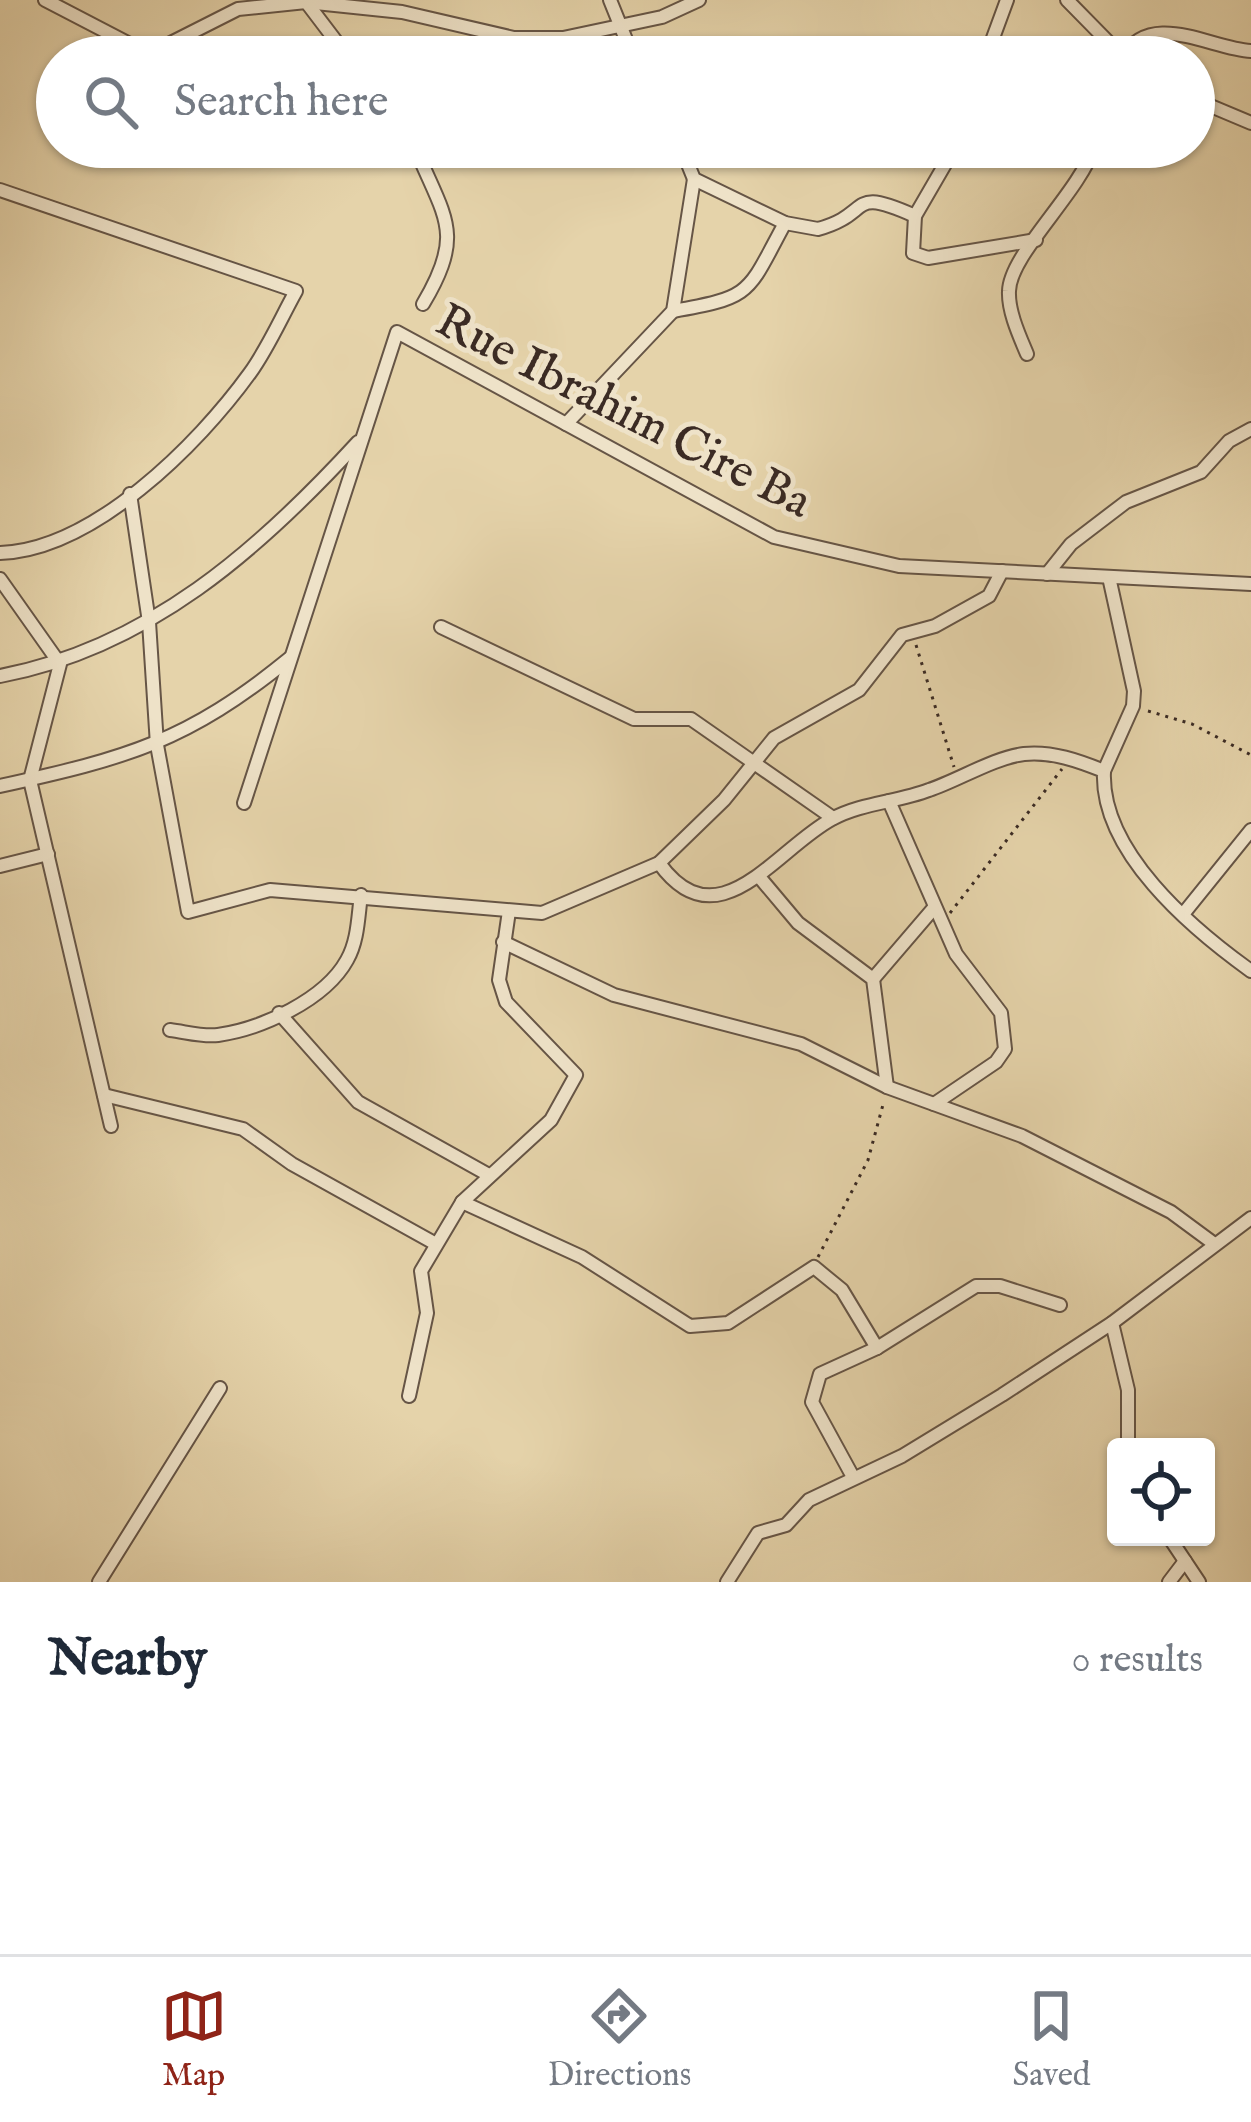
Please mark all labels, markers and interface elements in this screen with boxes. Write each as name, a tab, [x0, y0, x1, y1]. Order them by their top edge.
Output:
search box	[36, 36, 1215, 168]
icon: search	[78, 69, 144, 135]
text: Search here	[174, 74, 388, 131]
street label: Rue Ibrahim Cire Ba	[425, 292, 821, 533]
map controls	[1107, 1438, 1215, 1546]
button: locate	[1107, 1438, 1215, 1546]
text: Nearby	[48, 1628, 207, 1693]
text: 0 results	[1071, 1636, 1203, 1685]
tab: Map	[161, 1983, 227, 2097]
tab: Directions	[548, 1983, 691, 2097]
tab: Saved	[1012, 1983, 1090, 2097]

